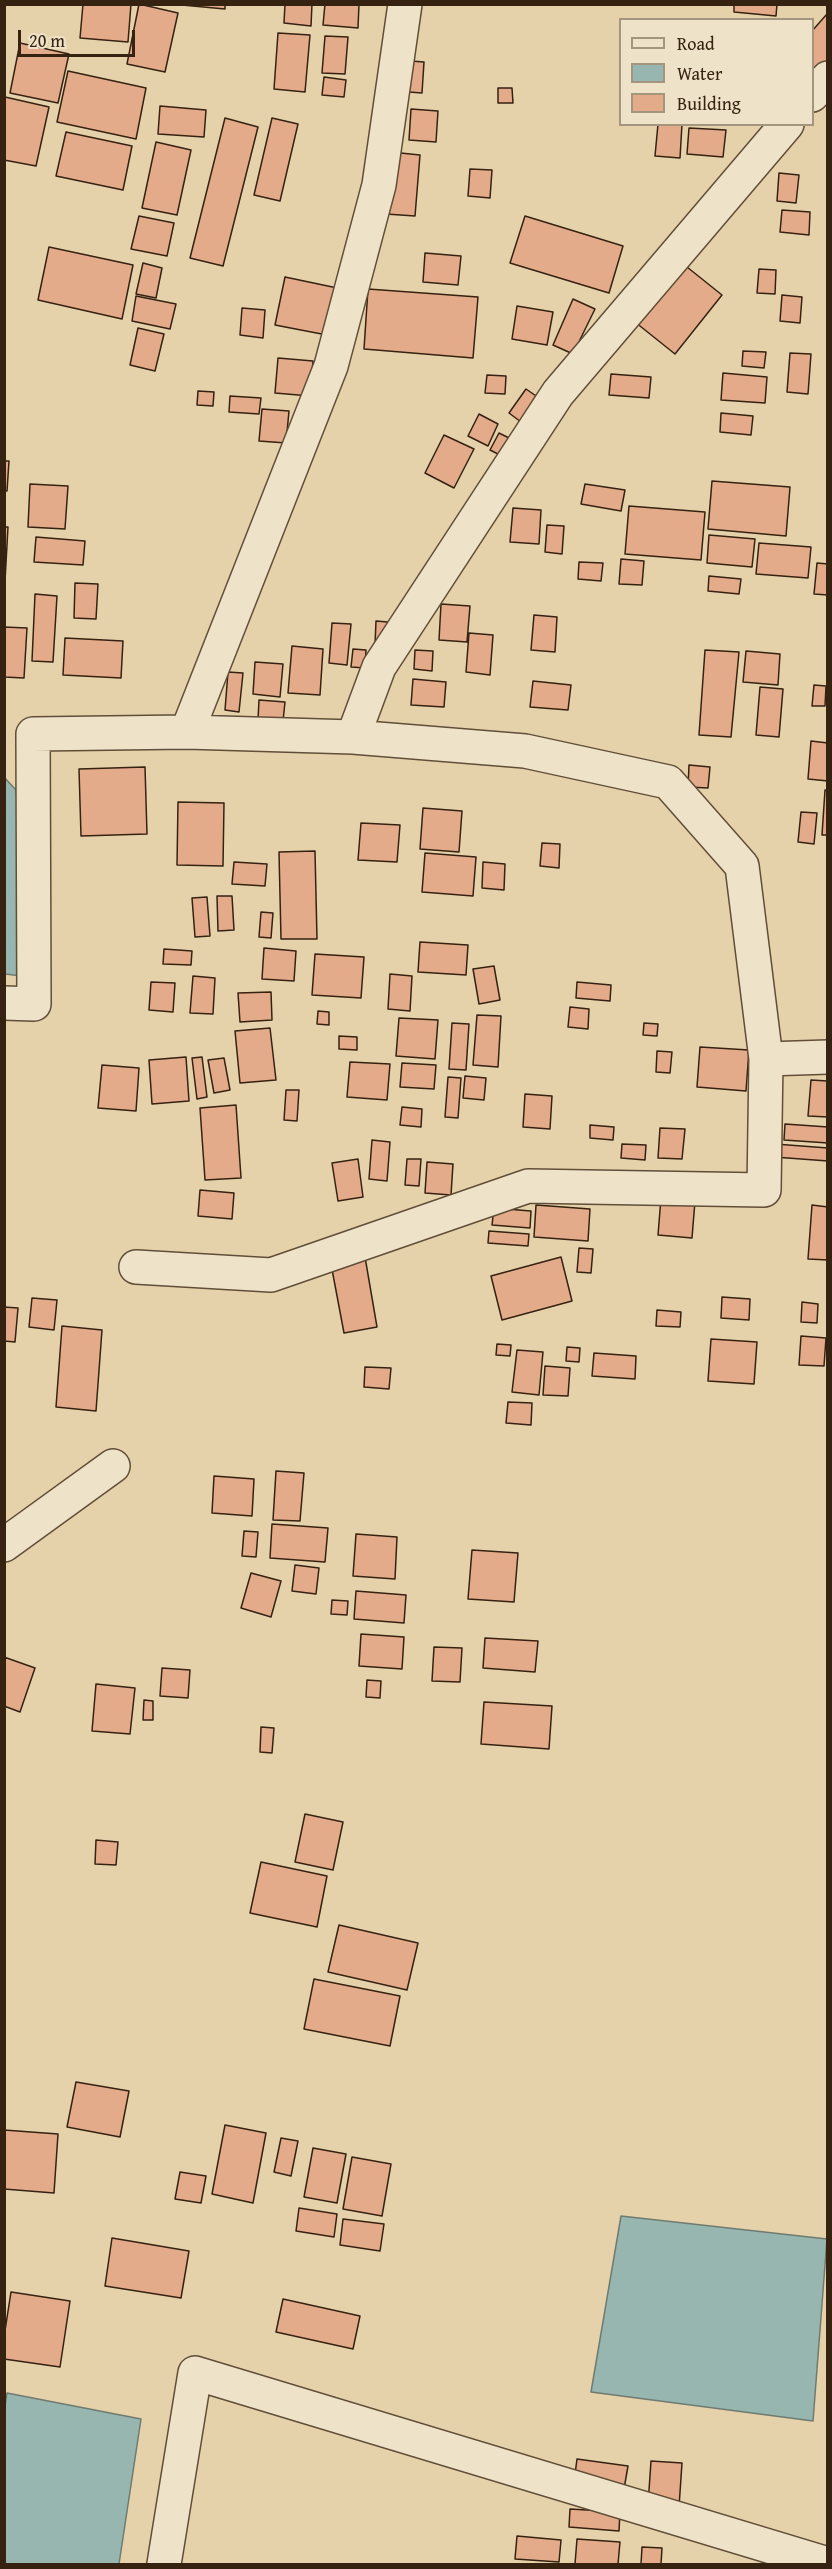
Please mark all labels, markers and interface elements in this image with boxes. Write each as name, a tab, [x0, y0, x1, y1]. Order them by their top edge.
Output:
scale bar	[21, 18, 138, 56]
legend	[619, 18, 814, 126]
text: 20 m	[29, 27, 65, 54]
text: Road	[677, 30, 715, 57]
text: Water	[677, 60, 722, 87]
text: Building	[677, 90, 741, 117]

